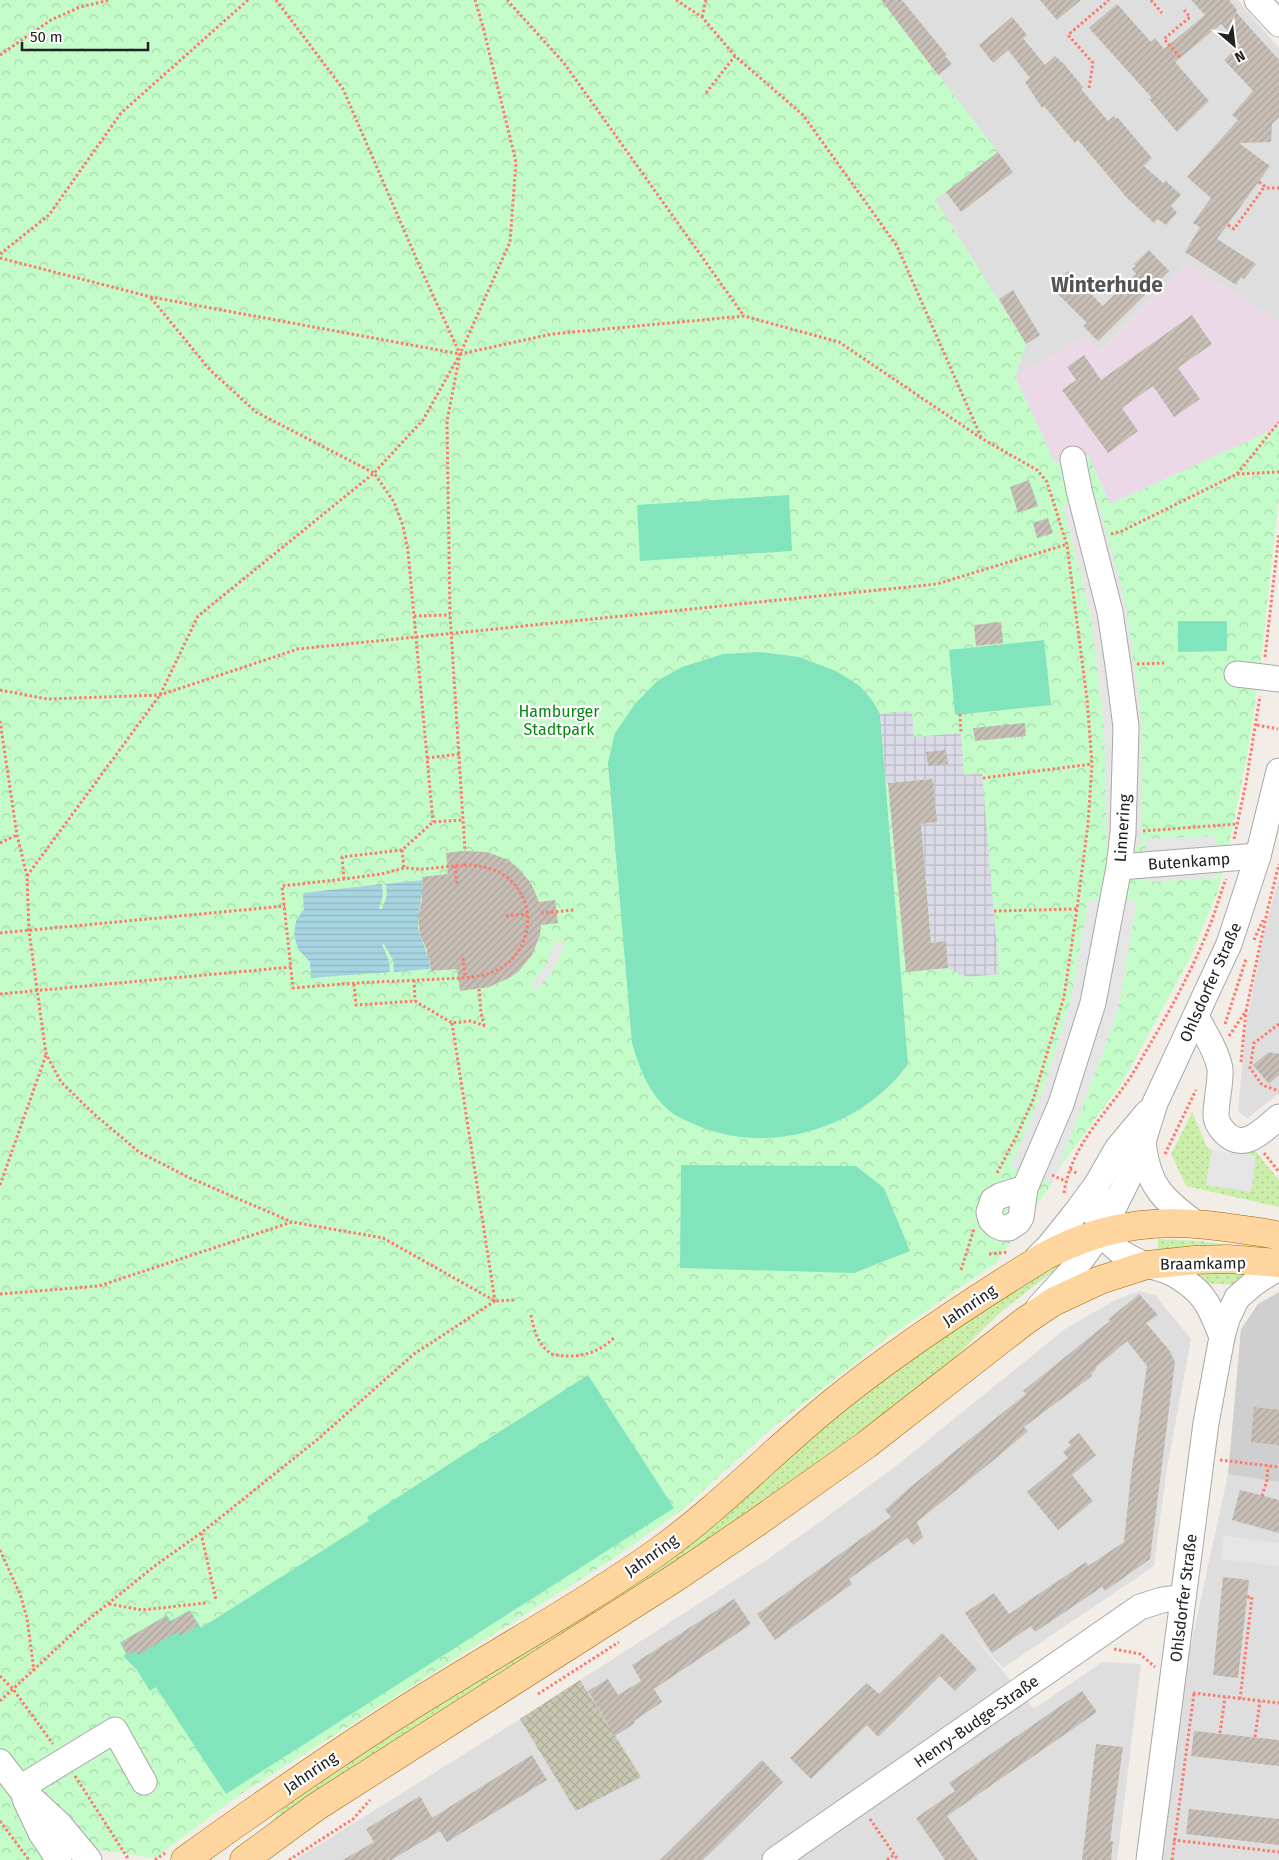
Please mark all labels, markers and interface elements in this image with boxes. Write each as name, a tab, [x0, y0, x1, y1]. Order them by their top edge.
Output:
scale bar	[22, 20, 149, 52]
north arrow	[1209, 20, 1259, 70]
text: 50 m	[30, 28, 63, 46]
text: N	[1232, 46, 1248, 66]
district label: Winterhude	[1051, 272, 1163, 298]
park label: Hamburger Stadtpark	[518, 702, 600, 739]
street label: Linnering	[1111, 793, 1134, 863]
street label: Butenkamp	[1147, 849, 1231, 874]
street label: Ohlsdorfer Straße	[1176, 919, 1245, 1045]
street label: Braamkamp	[1160, 1253, 1246, 1274]
street label: Jahnring	[939, 1280, 1000, 1330]
street label: Jahnring	[621, 1530, 682, 1581]
street label: Ohlsdorfer Straße	[1166, 1533, 1201, 1663]
street label: Henry-Budge-Straße	[910, 1671, 1042, 1772]
street label: Jahnring	[280, 1747, 341, 1797]

